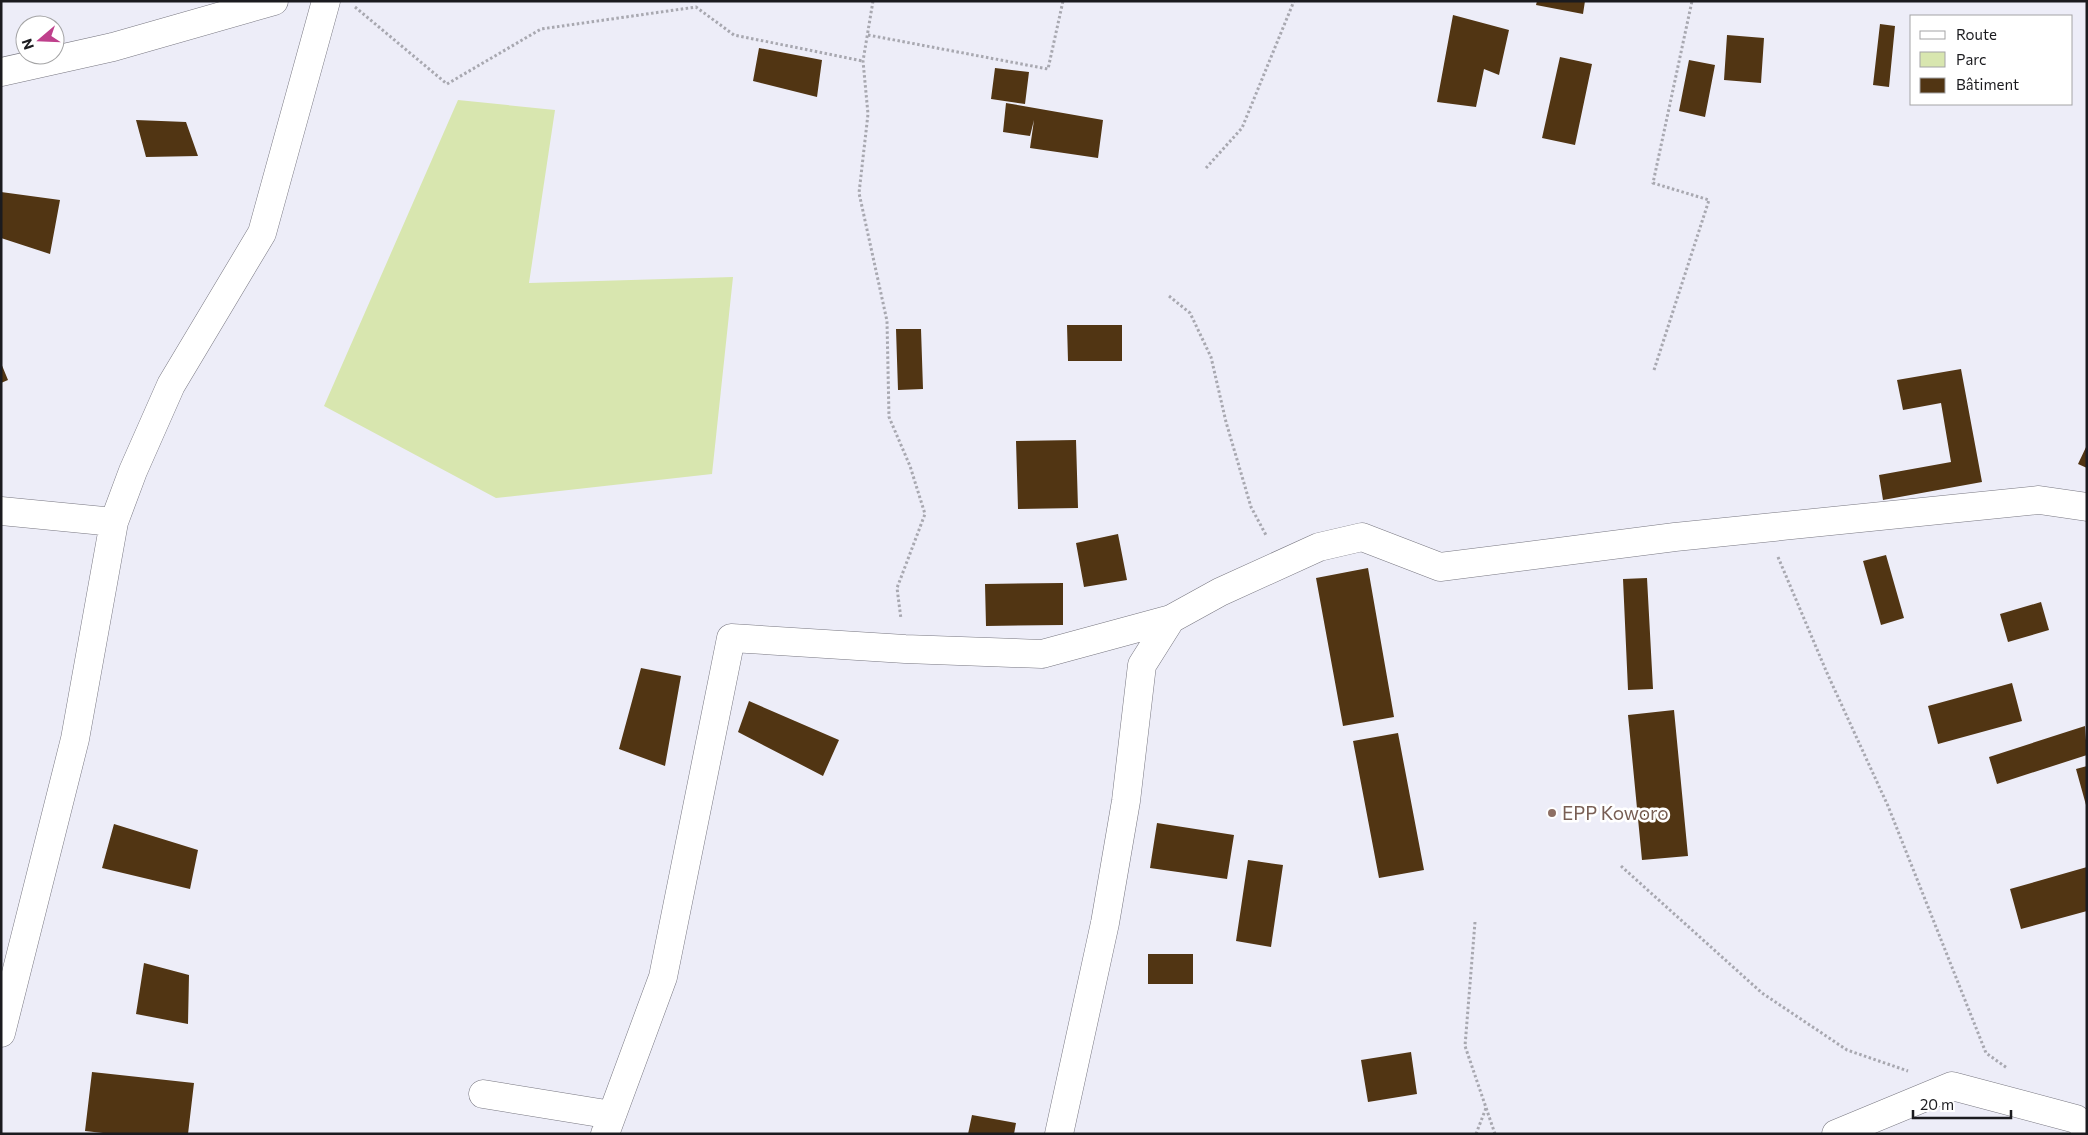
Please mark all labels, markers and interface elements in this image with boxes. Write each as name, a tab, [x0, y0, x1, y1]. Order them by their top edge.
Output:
north arrow	[15, 15, 65, 65]
legend	[1910, 15, 2073, 105]
text: Route	[1956, 25, 1997, 43]
text: N	[17, 37, 37, 52]
text: Parc	[1956, 50, 1986, 68]
text: Bâtiment	[1956, 75, 2019, 93]
place label: EPP Koworo	[1562, 801, 1669, 824]
marker: EPP Koworo	[1546, 807, 1558, 819]
scale bar	[1913, 1088, 2010, 1120]
text: 20 m	[1920, 1095, 1954, 1113]

